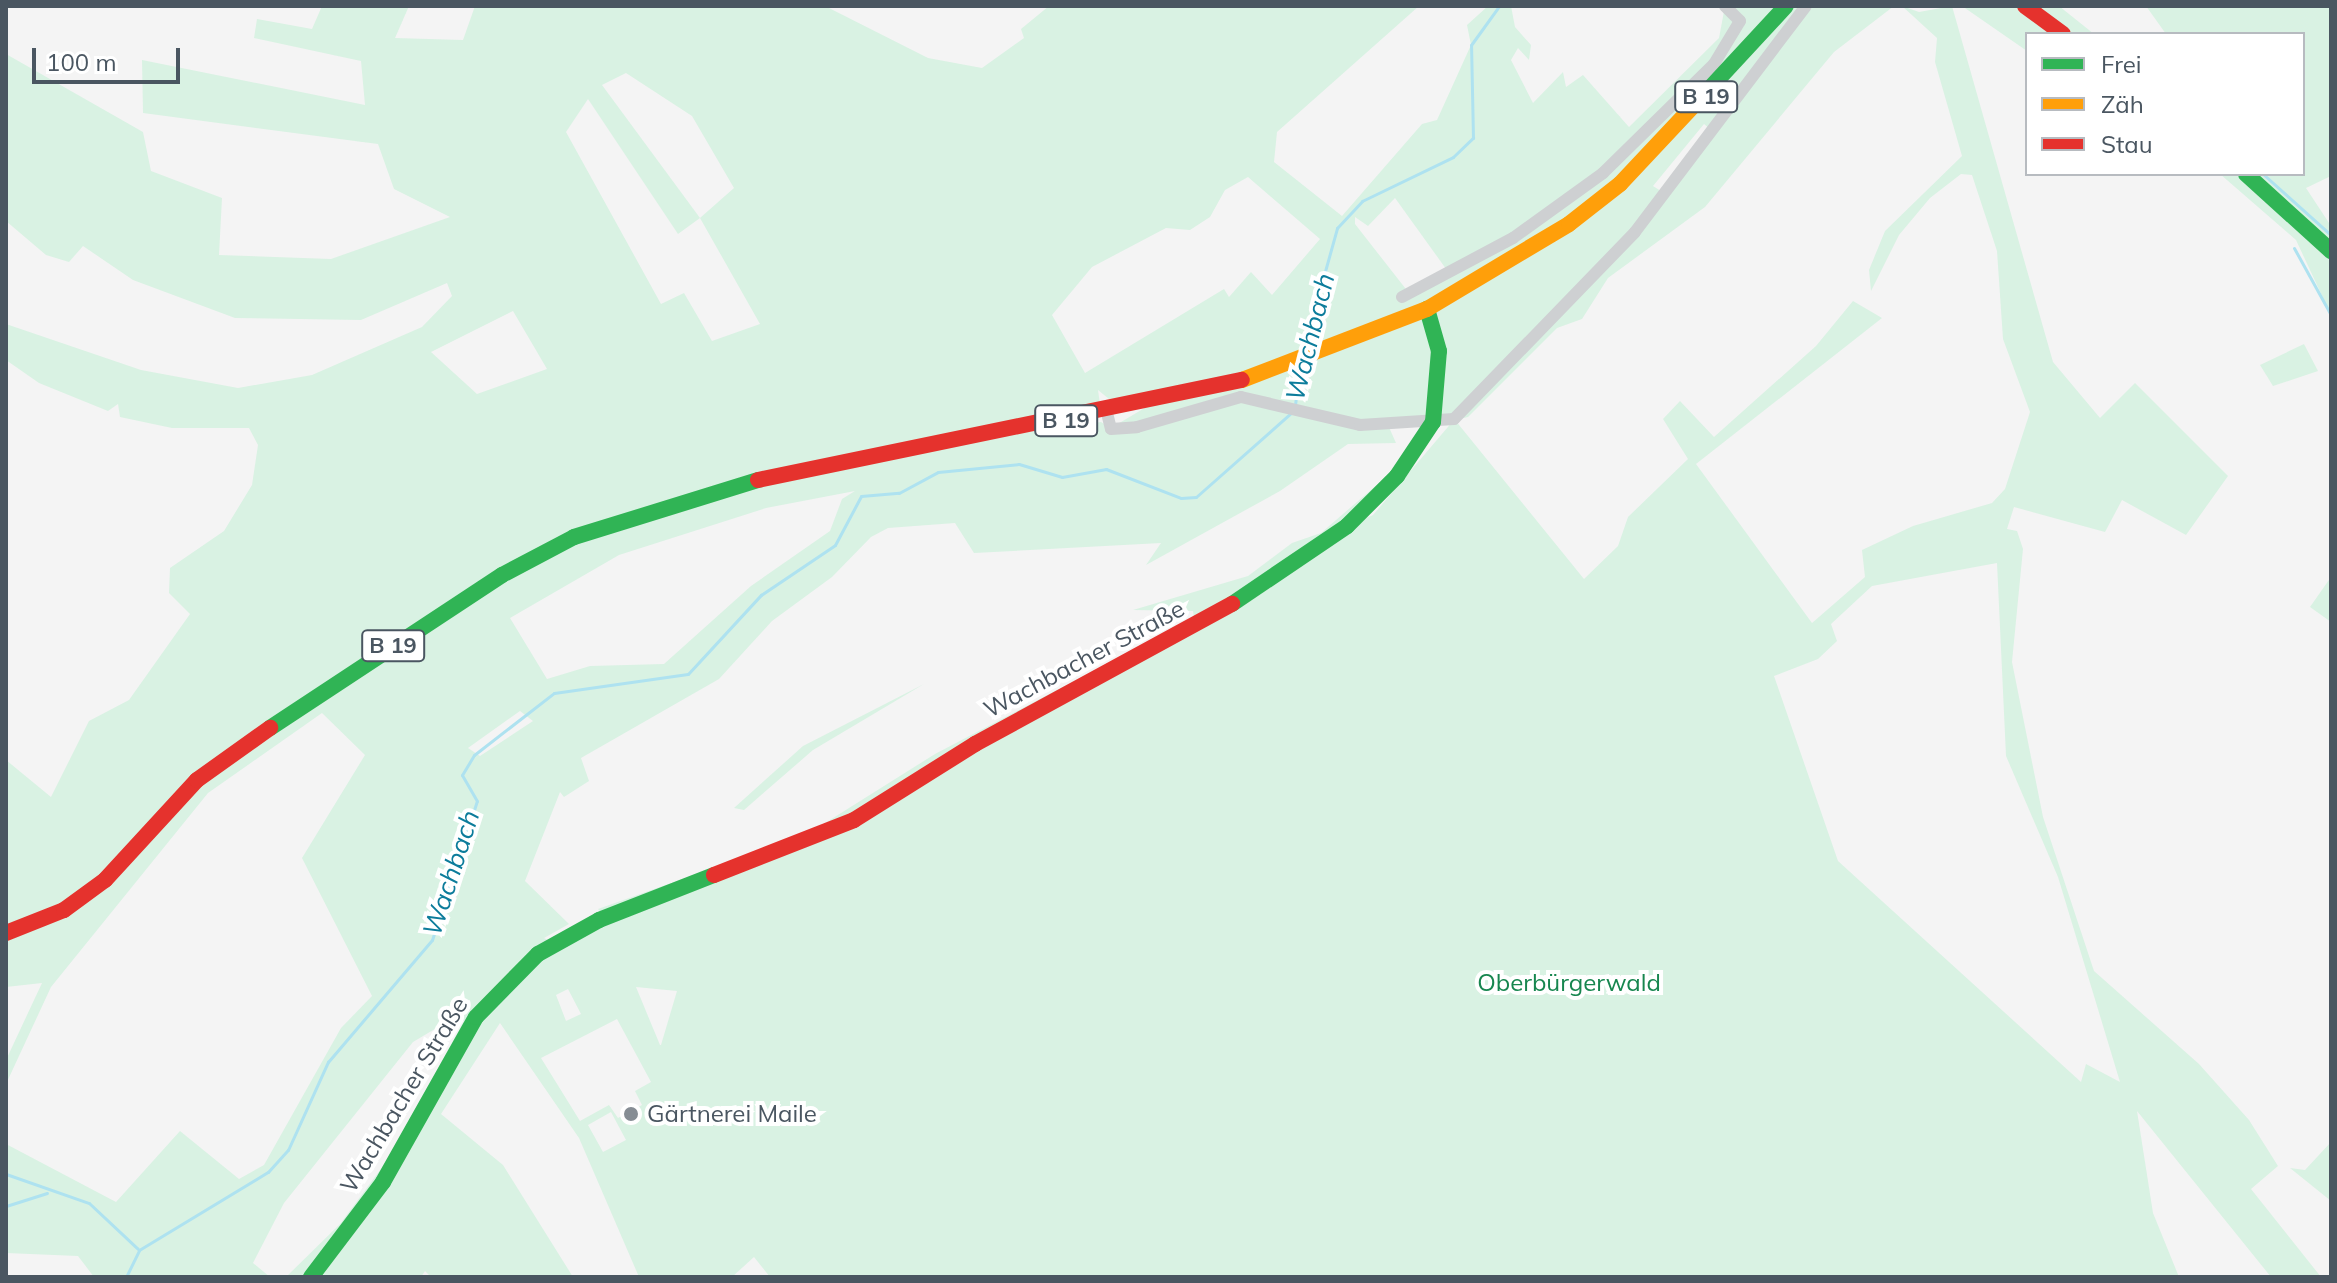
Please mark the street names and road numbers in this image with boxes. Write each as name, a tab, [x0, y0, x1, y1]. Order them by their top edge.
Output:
road number: B 19	[1674, 79, 1738, 115]
road number: B 19	[1034, 403, 1098, 439]
street label: Wachbacher Straße	[979, 594, 1189, 724]
road number: B 19	[361, 628, 425, 664]
street label: Wachbacher Straße	[334, 992, 474, 1198]

